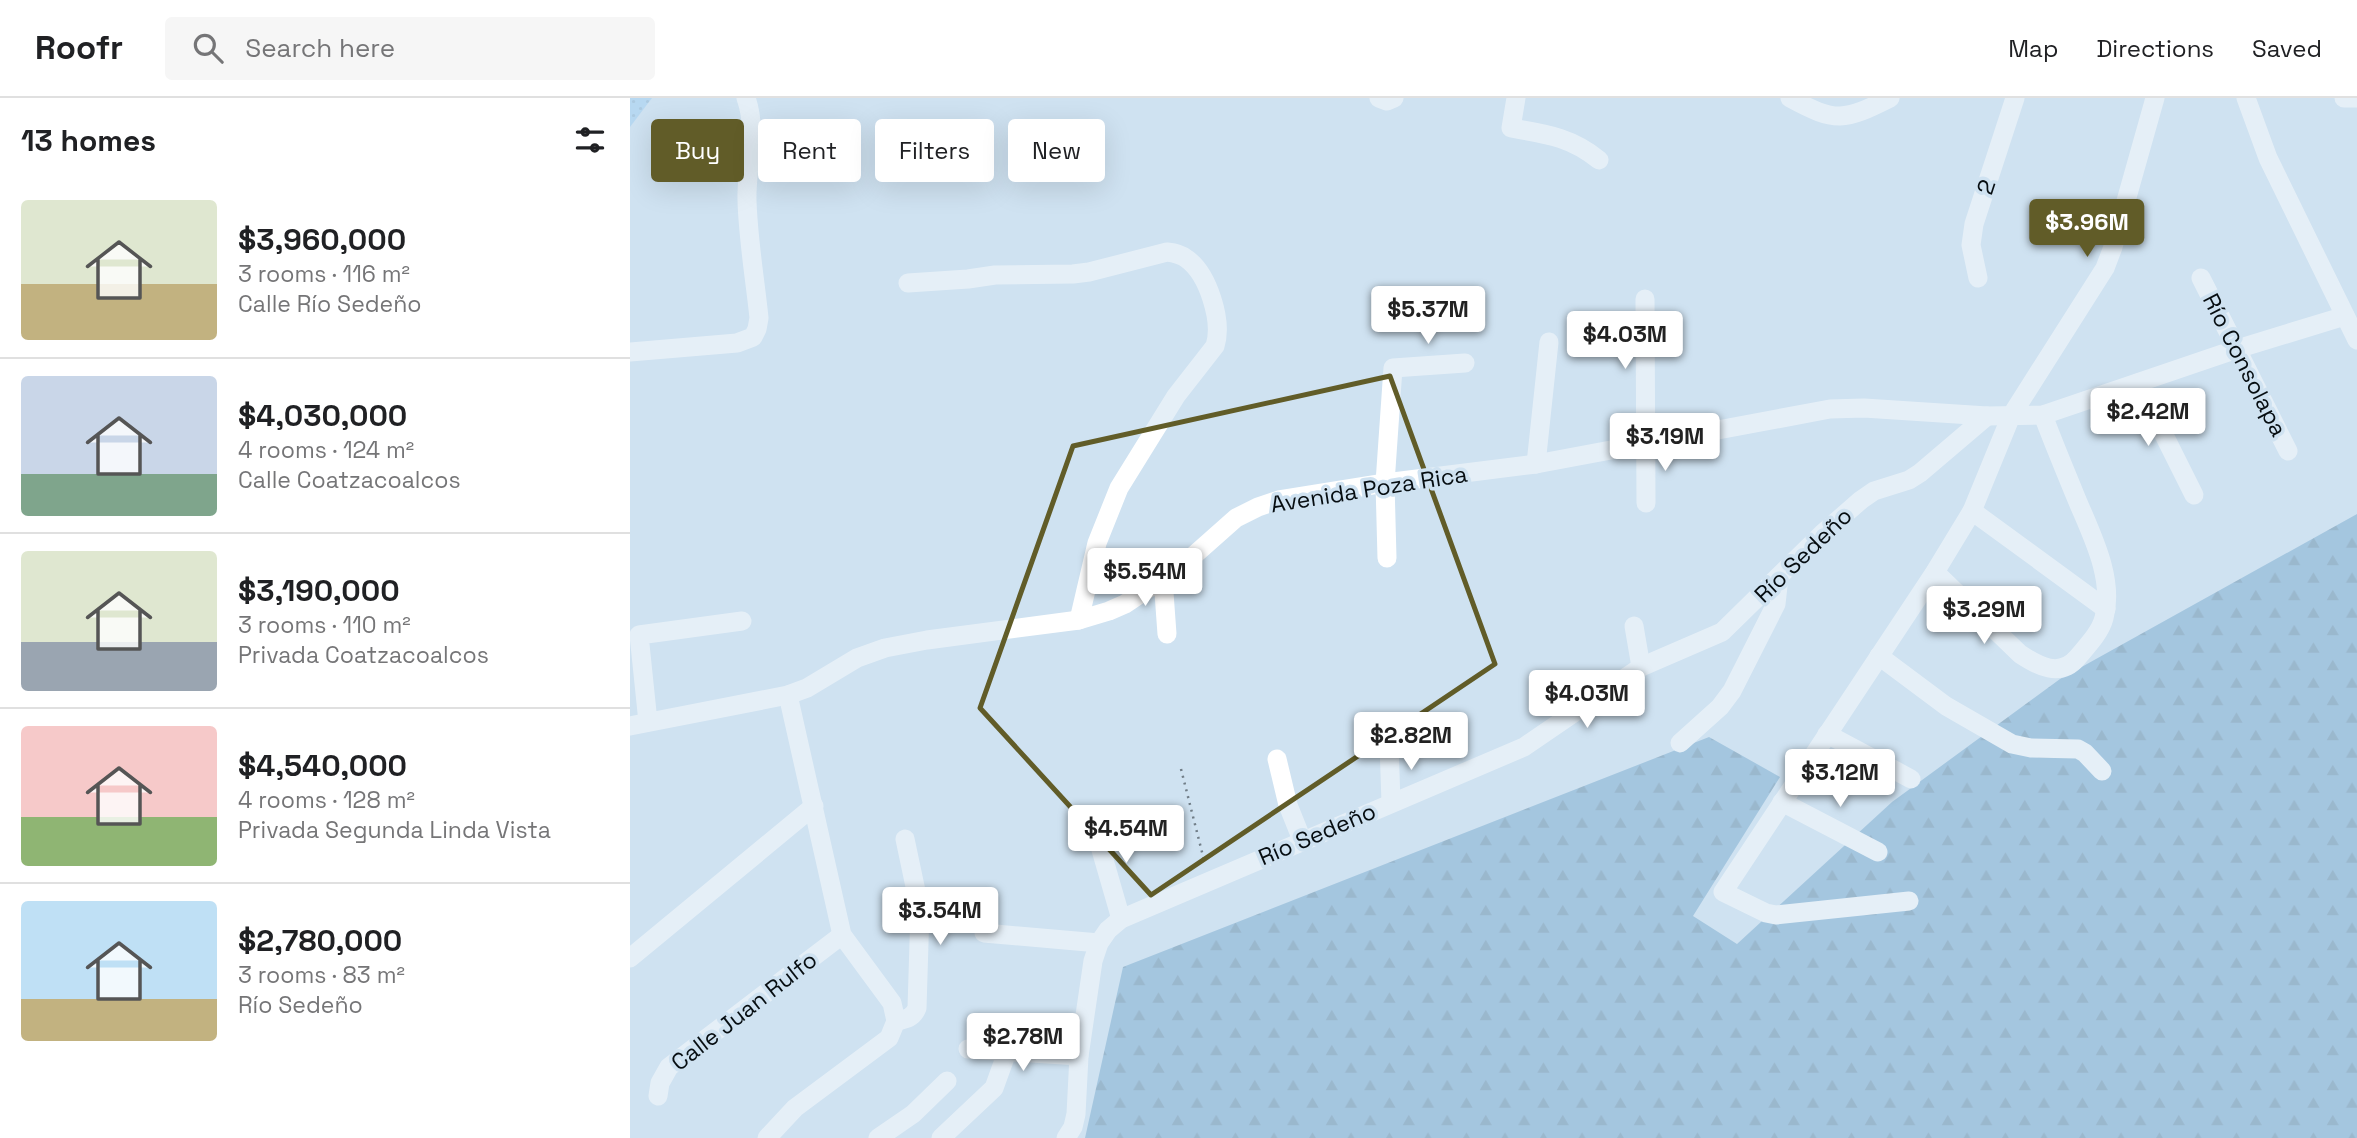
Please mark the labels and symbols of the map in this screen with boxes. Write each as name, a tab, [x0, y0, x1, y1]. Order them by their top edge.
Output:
street label: 2	[1970, 176, 2002, 198]
pin: $3.96M	[2030, 200, 2144, 259]
pin: $5.37M	[1371, 286, 1485, 346]
street label: Río Consolapa	[2196, 288, 2294, 442]
pin: $4.03M	[1568, 312, 1682, 371]
pin: $2.42M	[2091, 388, 2205, 448]
pin: $3.19M	[1608, 414, 1722, 473]
street label: Avenida Poza Rica	[1269, 459, 1469, 519]
street label: Río Sedeño	[1748, 501, 1858, 609]
pin: $5.54M	[1088, 548, 1202, 608]
pin: $3.29M	[1927, 587, 2041, 646]
pin: $4.03M	[1530, 670, 1644, 730]
pin: $2.82M	[1354, 712, 1468, 772]
pin: $3.12M	[1783, 750, 1897, 809]
street label: Río Sedeño	[1254, 796, 1380, 872]
pin: $4.54M	[1069, 806, 1183, 865]
pin: $3.54M	[883, 888, 997, 947]
street label: Calle Juan Rulfo	[665, 945, 823, 1077]
pin: $2.78M	[966, 1014, 1080, 1073]

